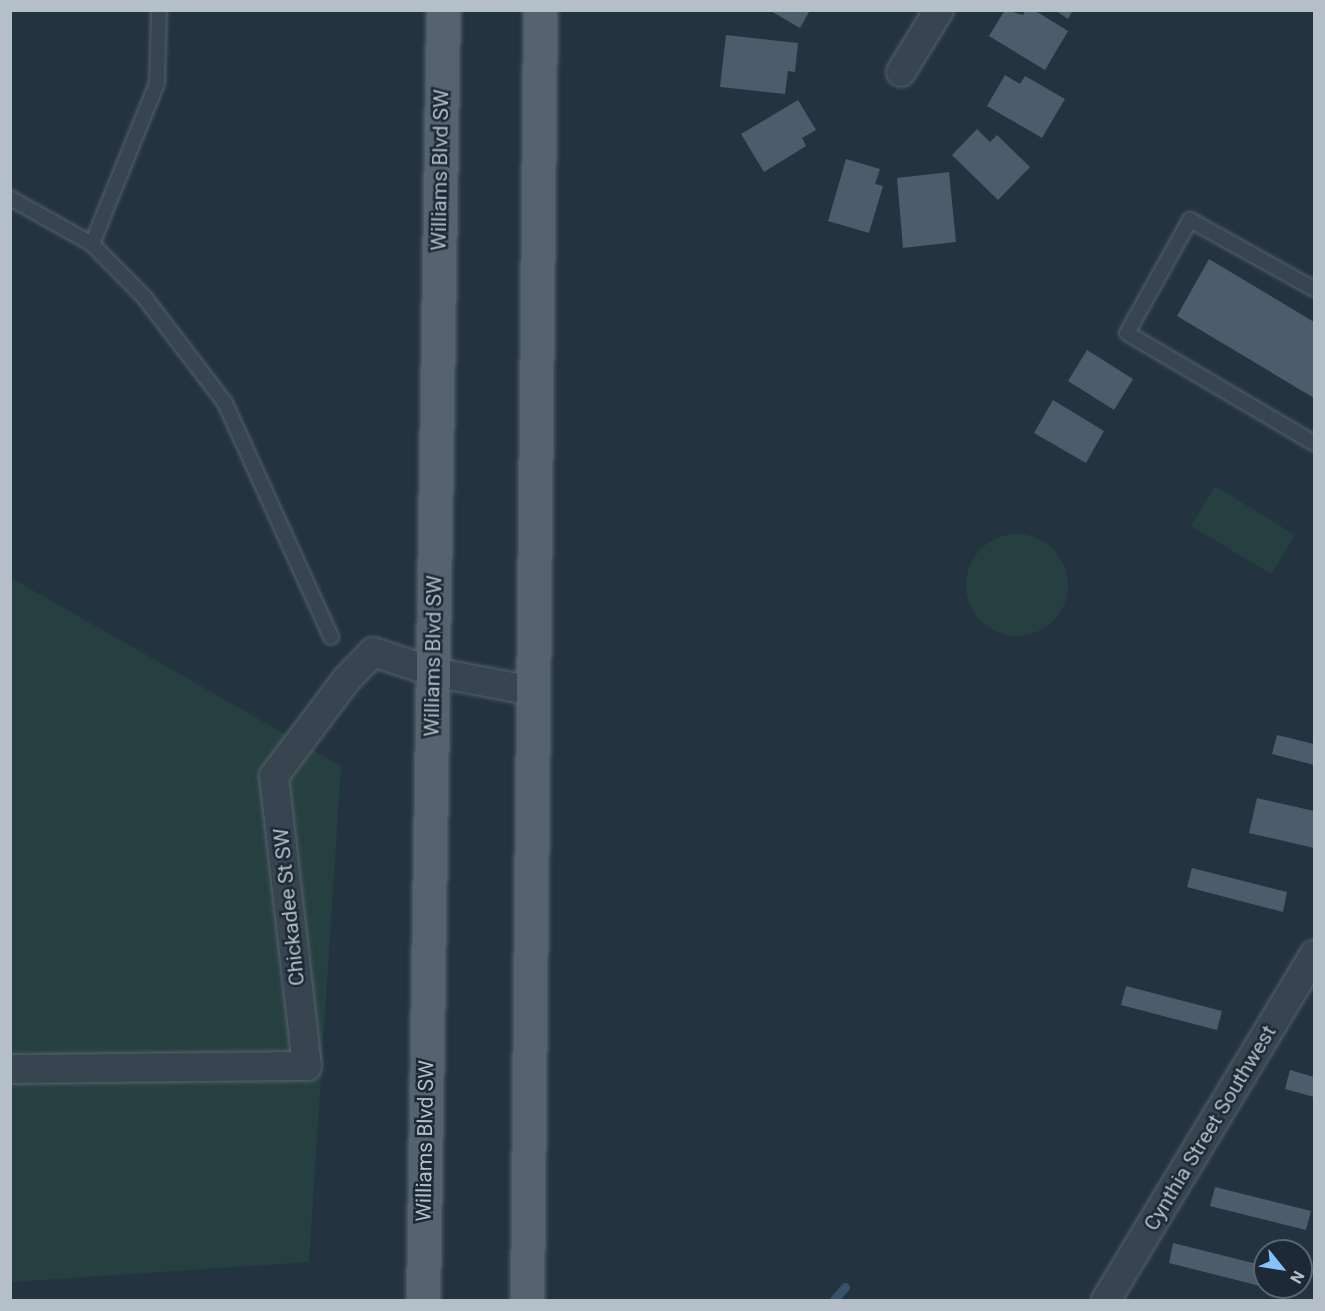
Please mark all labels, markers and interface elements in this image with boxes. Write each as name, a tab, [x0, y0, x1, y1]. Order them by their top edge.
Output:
street label: Williams Blvd SW	[426, 89, 454, 251]
street label: Williams Blvd SW	[419, 575, 447, 737]
street label: Chickadee St SW	[268, 827, 310, 987]
street label: Cynthia Street Southwest	[1139, 1021, 1281, 1235]
street label: Williams Blvd SW	[411, 1060, 439, 1222]
north arrow	[1253, 1239, 1313, 1299]
text: N	[1286, 1268, 1308, 1287]

